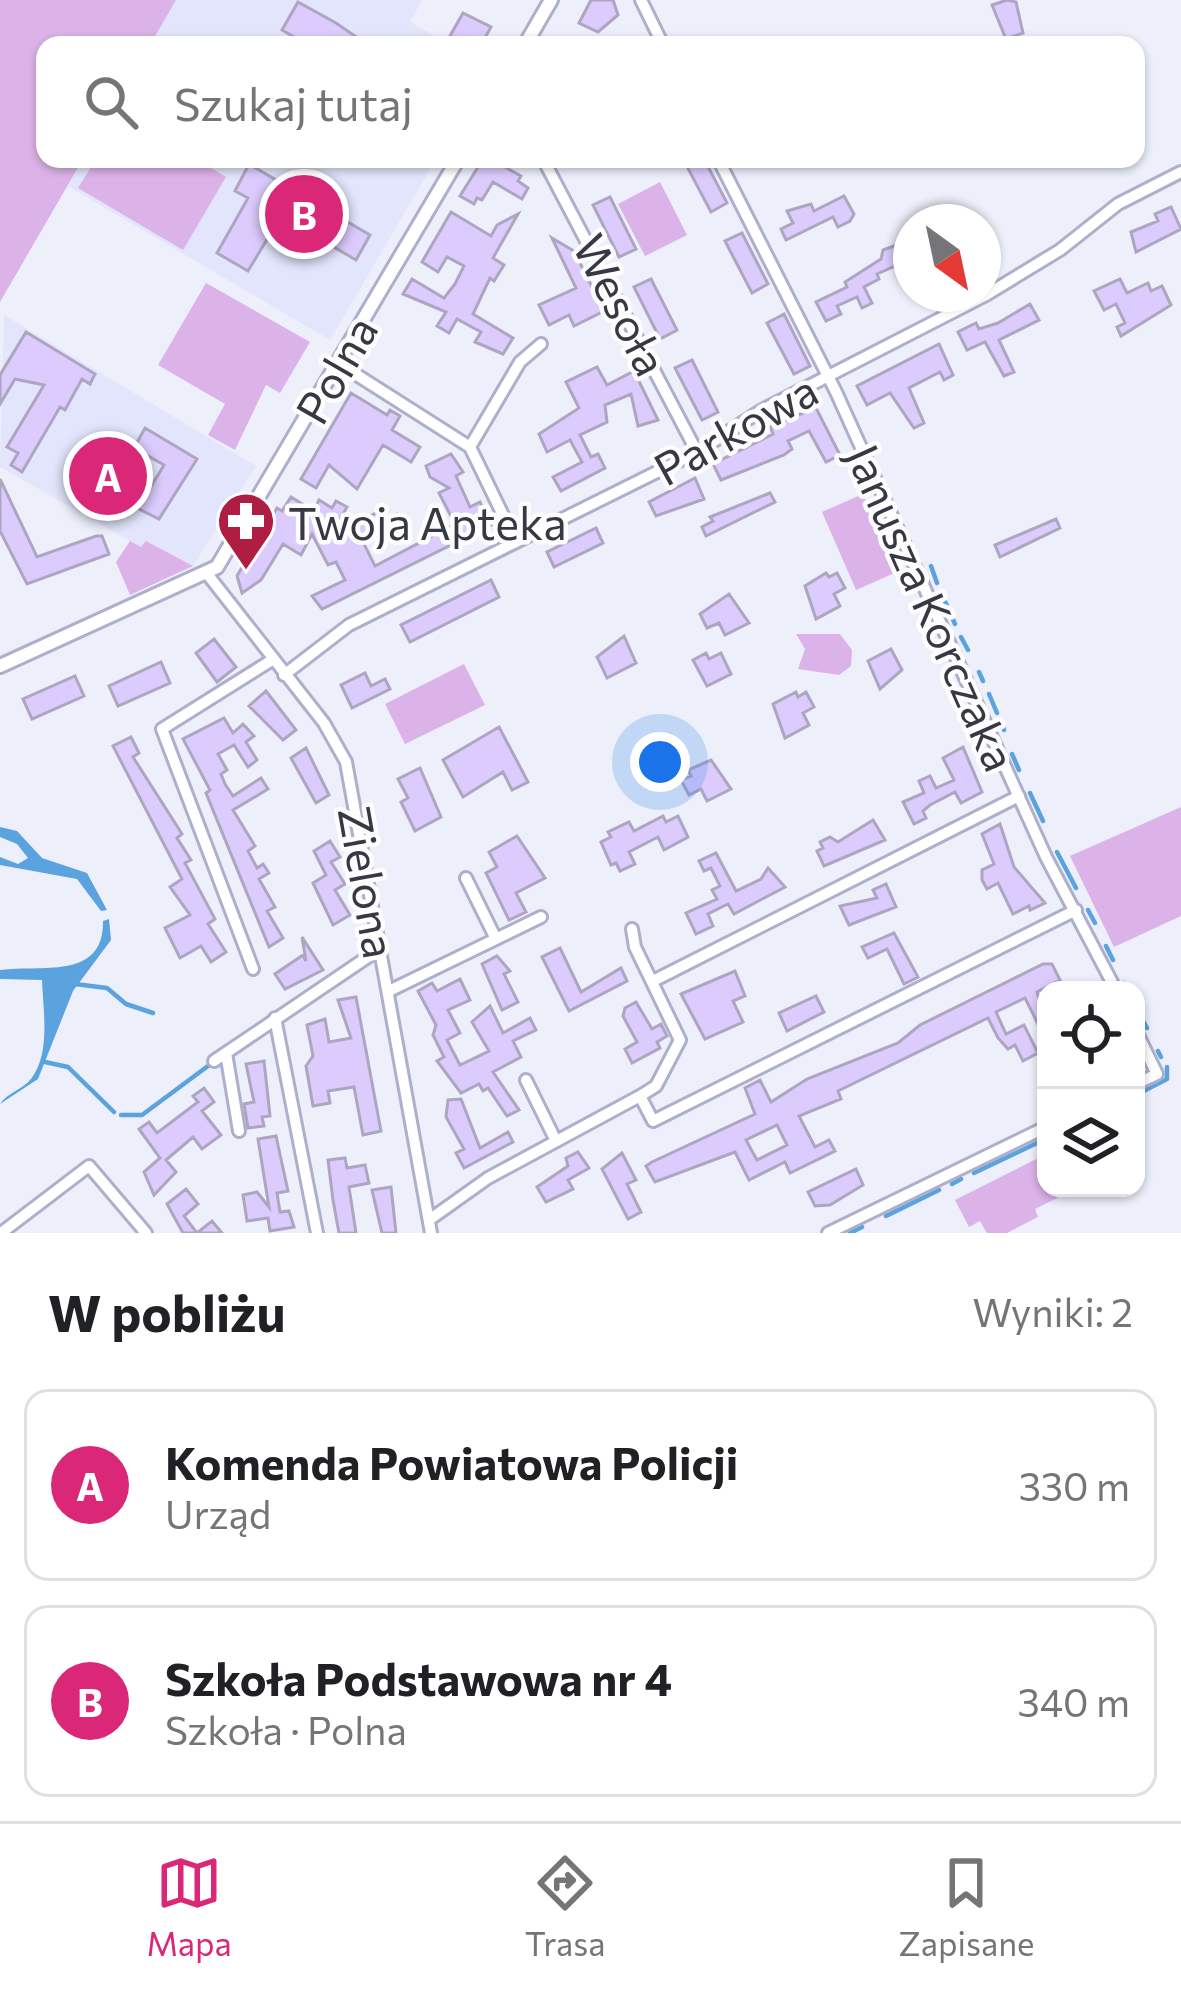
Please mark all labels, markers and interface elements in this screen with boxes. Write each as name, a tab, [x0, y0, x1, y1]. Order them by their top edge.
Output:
search box	[36, 36, 1145, 168]
icon: search	[78, 69, 144, 135]
text: Szukaj tutaj	[174, 75, 413, 130]
pin: B	[265, 169, 343, 259]
north arrow	[893, 204, 1001, 312]
street label: Wesoła	[563, 224, 681, 384]
street label: Polna	[282, 305, 388, 433]
street label: Parkowa	[644, 361, 826, 495]
pin: A	[69, 431, 147, 521]
street label: Janusza Korczaka	[836, 435, 1030, 779]
pharmacy icon: Twoja Apteka	[215, 490, 277, 572]
place label: Twoja Apteka	[288, 494, 567, 549]
your location	[630, 732, 690, 792]
street label: Zielona	[329, 802, 409, 962]
map controls	[1037, 981, 1145, 1197]
button: locate	[1037, 981, 1145, 1089]
button: layers	[1037, 1089, 1145, 1197]
text: W pobliżu	[48, 1280, 285, 1343]
text: Wyniki: 2	[972, 1287, 1133, 1335]
text: Komenda Powiatowa Policji	[165, 1434, 738, 1489]
text: A	[76, 1461, 104, 1509]
text: 330 m	[1019, 1461, 1130, 1509]
text: Urząd	[165, 1489, 271, 1537]
text: Szkoła Podstawowa nr 4	[165, 1650, 672, 1705]
text: B	[77, 1677, 103, 1725]
text: 340 m	[1017, 1677, 1130, 1725]
text: Szkoła · Polna	[165, 1705, 407, 1753]
tab: Mapa	[146, 1850, 232, 1963]
tab: Trasa	[525, 1850, 606, 1963]
tab: Zapisane	[898, 1850, 1035, 1963]

